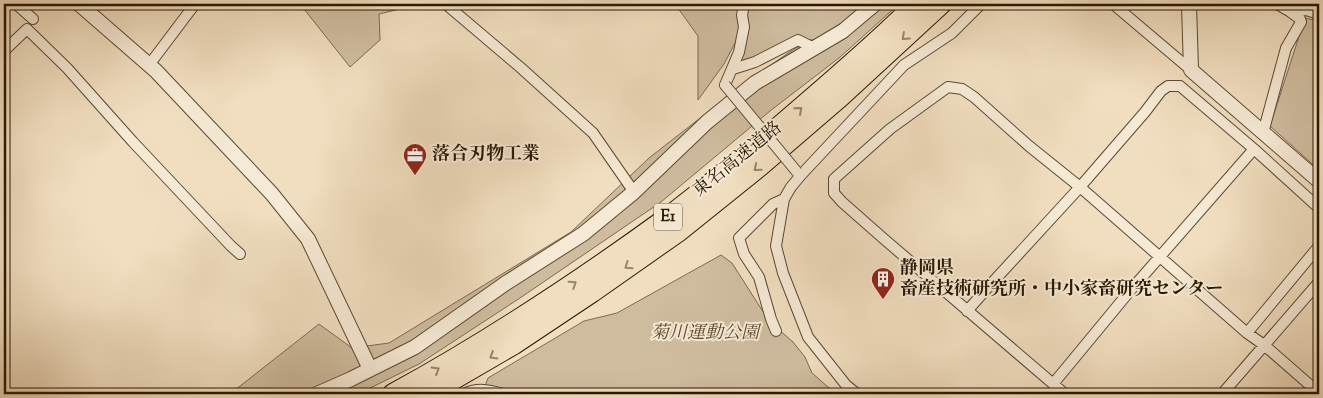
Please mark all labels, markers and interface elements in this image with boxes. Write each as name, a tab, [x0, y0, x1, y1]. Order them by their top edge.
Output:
one-way arrow	[902, 31, 911, 40]
one-way arrow	[793, 107, 802, 116]
street label: 東名高速道路	[688, 116, 788, 204]
office icon: 落合刃物工業	[402, 142, 428, 176]
place label: 落合刃物工業	[432, 142, 540, 168]
one-way arrow	[754, 162, 763, 170]
road number: E1	[654, 203, 682, 230]
place label: 静岡県 畜産技術研究所・中小家畜研究センター	[900, 256, 1223, 303]
one-way arrow	[624, 260, 634, 269]
building icon: 静岡県 畜産技術研究所・中小家畜研究センター	[870, 266, 896, 300]
one-way arrow	[568, 281, 577, 290]
park label: 菊川運動公園	[651, 321, 762, 347]
one-way arrow	[489, 350, 498, 360]
one-way arrow	[430, 367, 439, 377]

